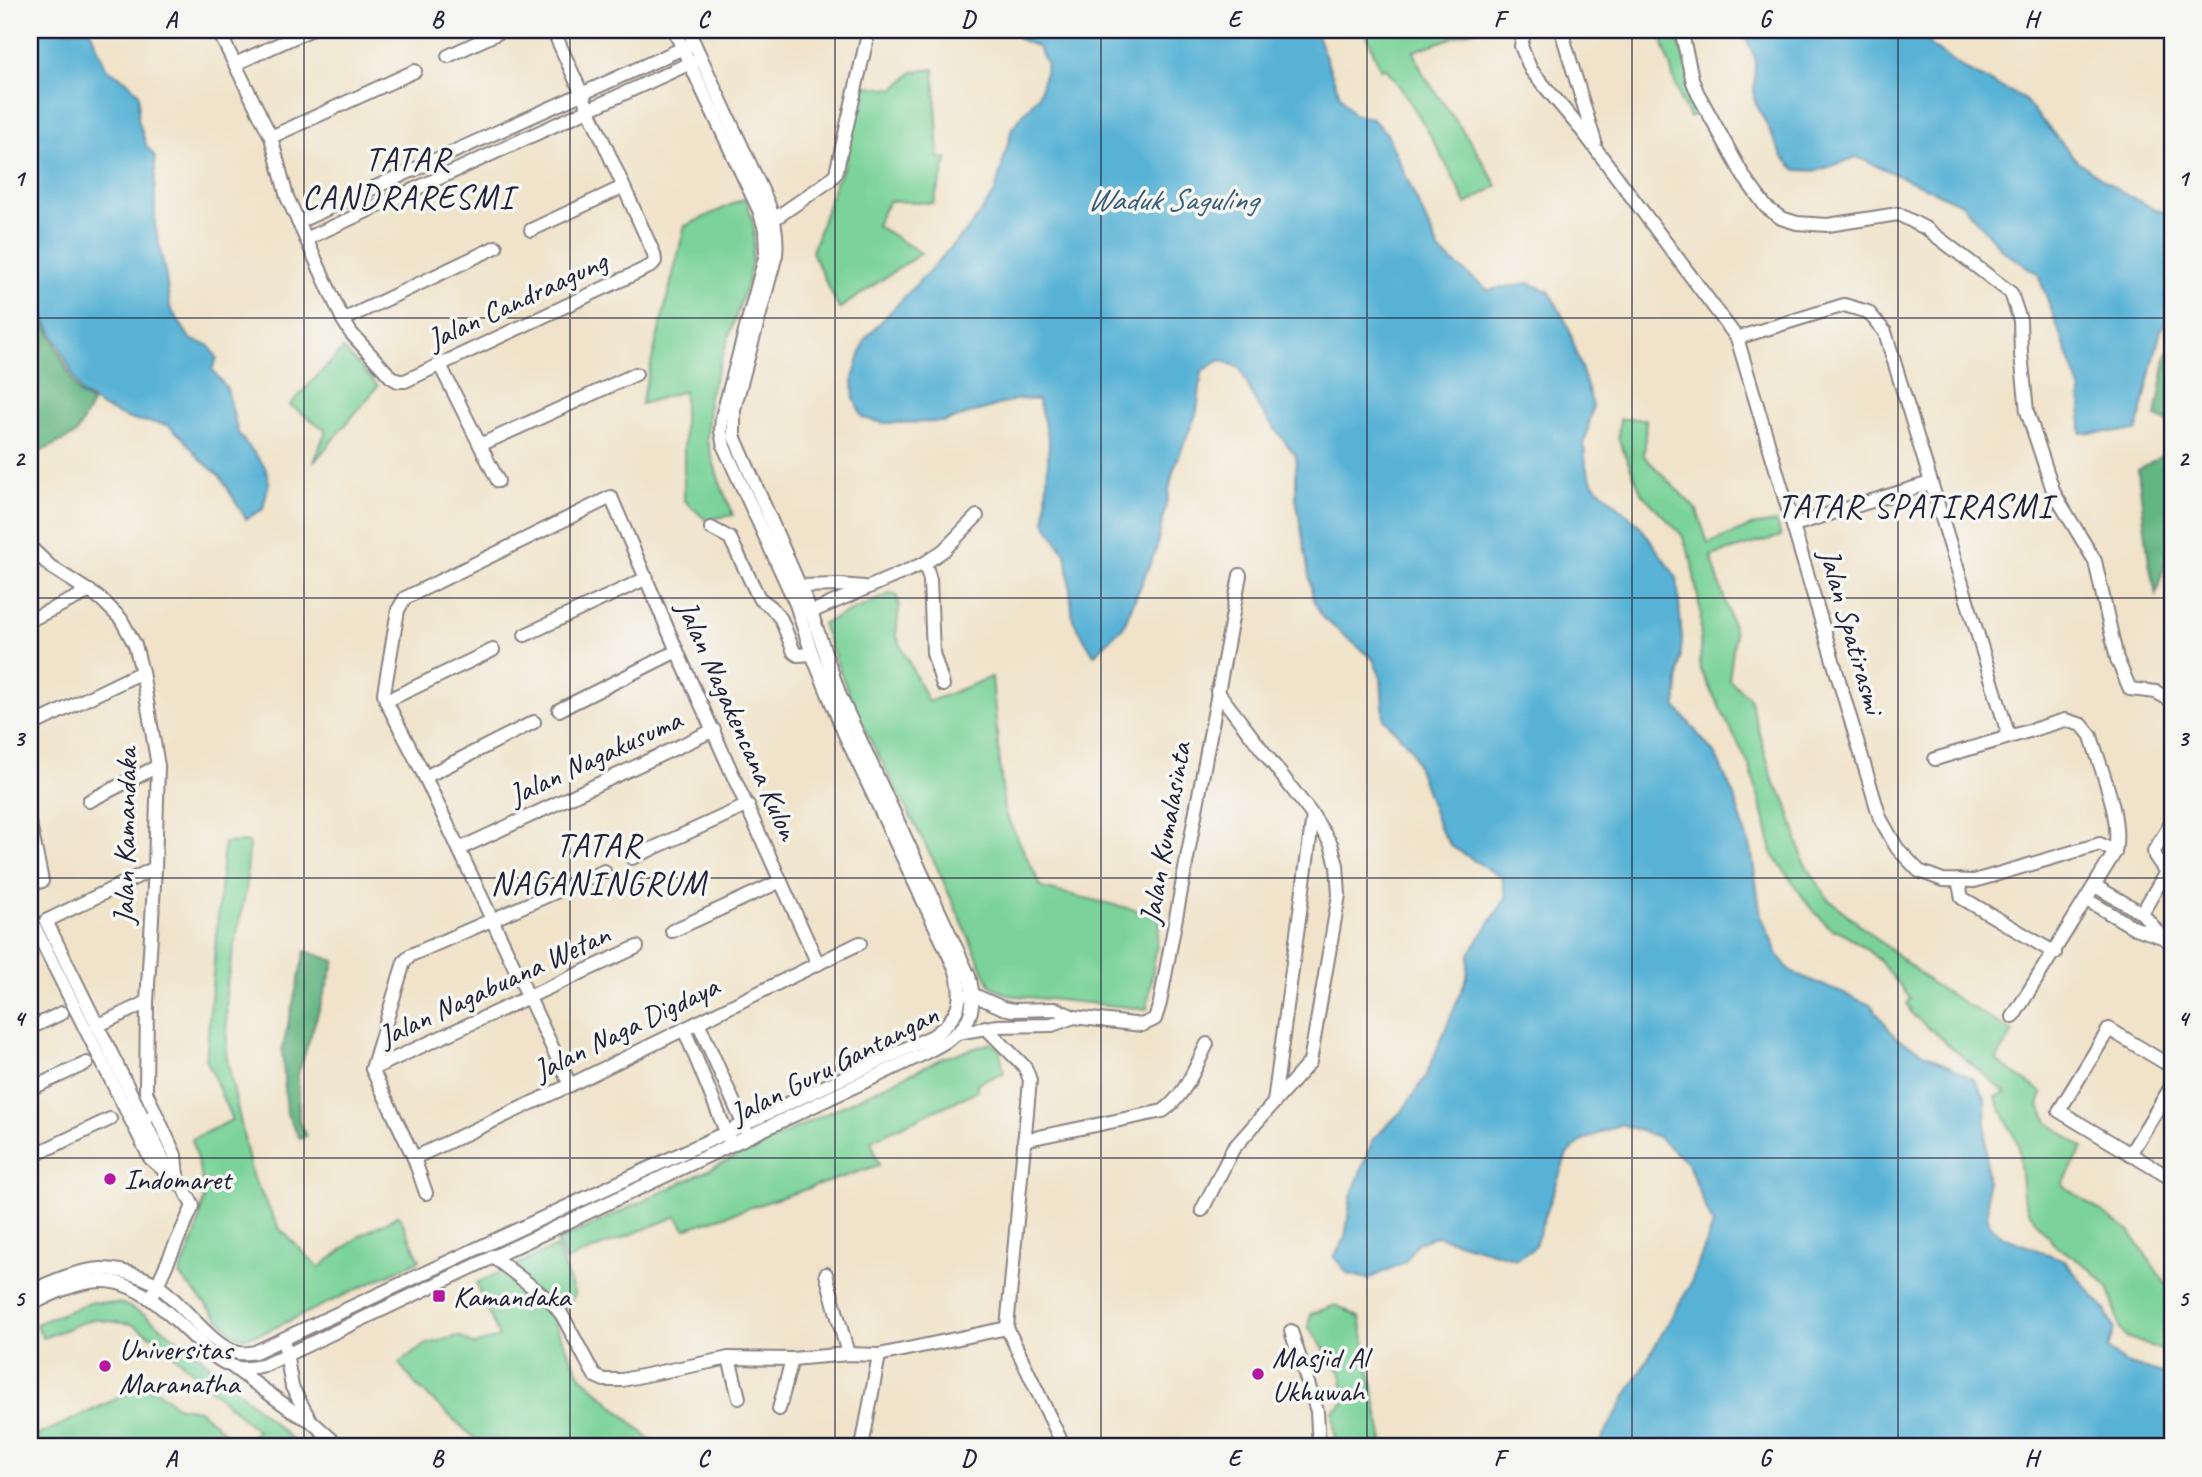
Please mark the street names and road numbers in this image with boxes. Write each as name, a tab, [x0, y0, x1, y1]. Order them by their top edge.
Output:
street label: Jalan Candraagung	[419, 241, 615, 359]
street label: Jalan Spatirasmi	[1810, 543, 1895, 721]
street label: Jalan Nagakencana Kulon	[667, 592, 809, 847]
street label: Jalan Nagakusuma	[501, 700, 689, 814]
street label: Jalan Kumalasinta	[1130, 737, 1200, 929]
street label: Jalan Kamandaka	[104, 745, 146, 927]
street label: Jalan Nagabuana Wetan	[371, 914, 617, 1056]
street label: Jalan Naga Digdaya	[525, 966, 726, 1090]
street label: Jalan Guru Gantangan	[722, 995, 945, 1134]

